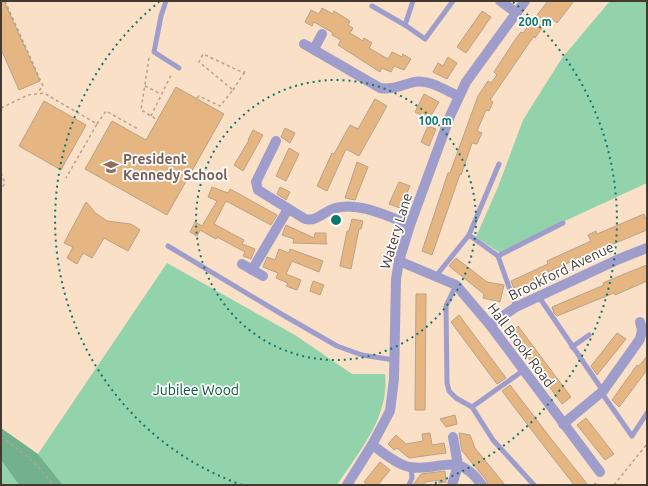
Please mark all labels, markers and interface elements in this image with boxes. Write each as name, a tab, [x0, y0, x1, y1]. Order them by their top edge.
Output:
text: 200 m	[518, 15, 552, 28]
text: 100 m	[418, 114, 452, 127]
place label: President Kennedy School	[123, 151, 228, 183]
school or university icon: President Kennedy School	[102, 158, 120, 176]
street label: Watery Lane	[377, 191, 415, 271]
centre of rings	[329, 213, 343, 227]
street label: Brookford Avenue	[506, 239, 616, 303]
street label: Hall Brook Road	[484, 300, 558, 390]
park label: Jubilee Wood	[153, 382, 239, 398]

